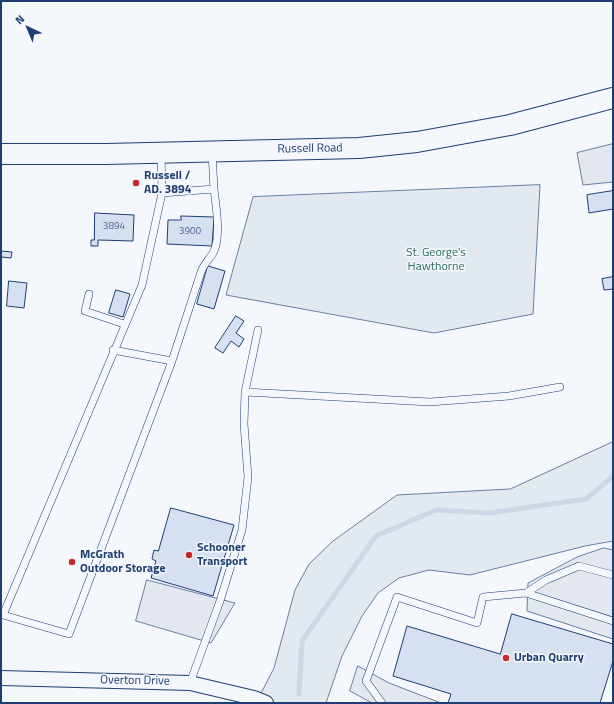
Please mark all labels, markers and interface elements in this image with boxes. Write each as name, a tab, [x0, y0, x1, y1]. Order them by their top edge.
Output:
north arrow	[8, 8, 48, 48]
text: N	[11, 11, 28, 28]
street label: Russell Road	[277, 141, 343, 157]
place label: Russell / AD. 3894	[144, 169, 191, 197]
marker: Russell / AD. 3894	[131, 178, 141, 188]
house number: 3894	[103, 221, 125, 233]
house number: 3900	[179, 226, 201, 238]
park label: St. George's Hawthorne	[406, 246, 466, 274]
place label: Schooner Transport	[197, 541, 247, 569]
place label: McGrath Outdoor Storage	[80, 548, 166, 576]
marker: Schooner Transport	[184, 550, 194, 560]
marker: McGrath Outdoor Storage	[67, 557, 77, 567]
place label: Urban Quarry	[514, 651, 584, 665]
marker: Urban Quarry	[501, 653, 511, 663]
street label: Overton Drive	[100, 673, 170, 689]

